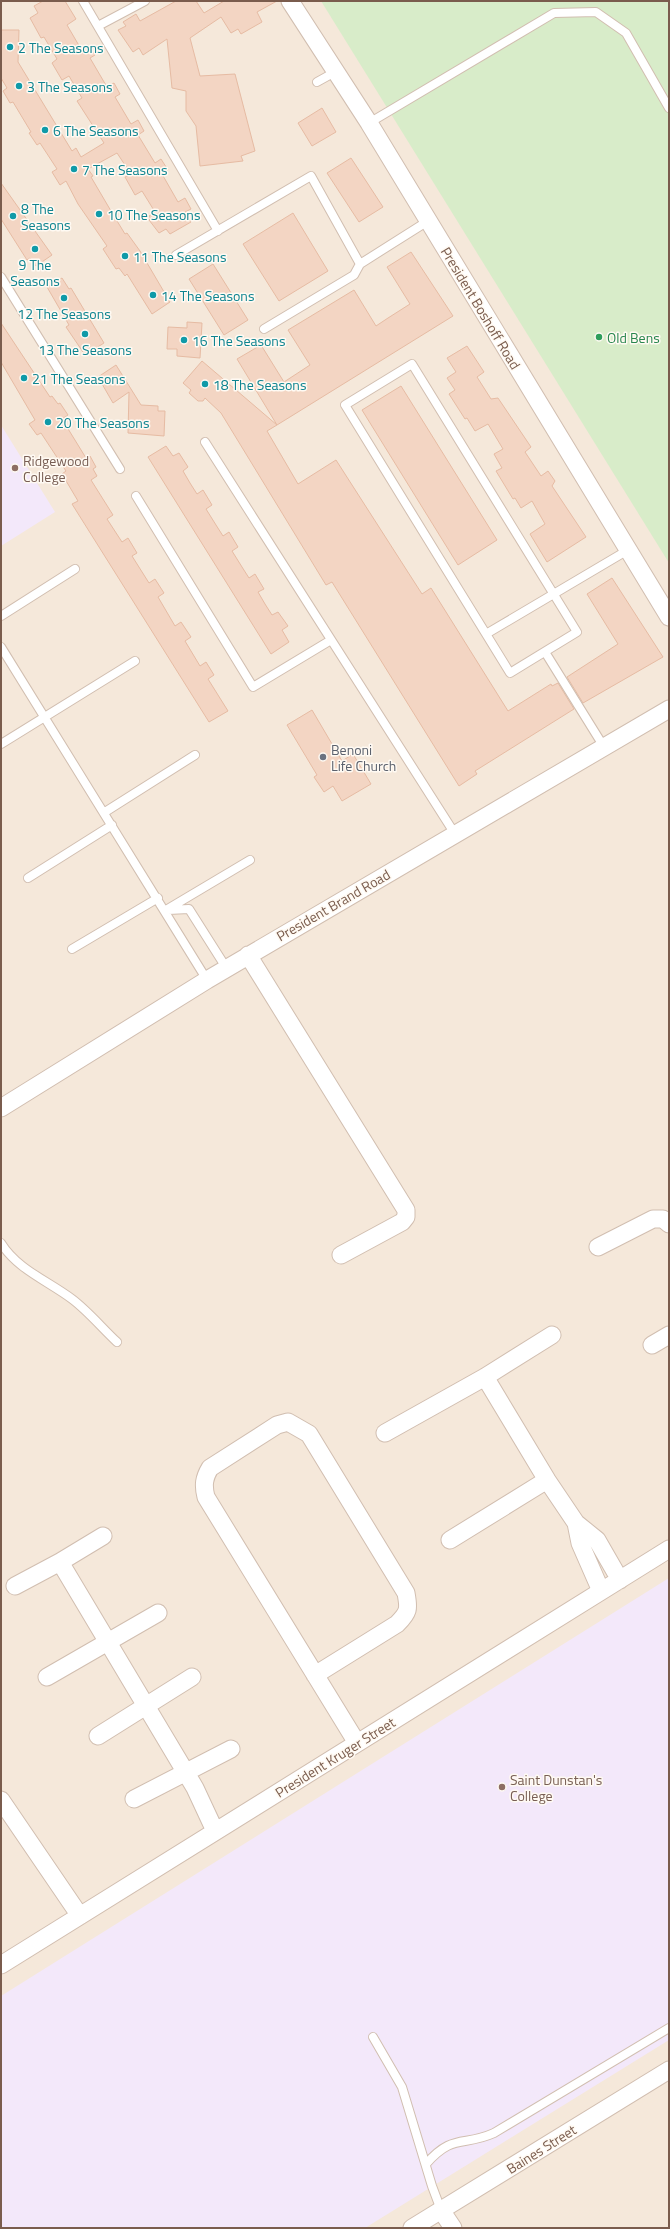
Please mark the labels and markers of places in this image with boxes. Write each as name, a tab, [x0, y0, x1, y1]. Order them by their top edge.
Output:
place label: 2 The Seasons	[18, 37, 104, 58]
marker: 2 The Seasons	[5, 42, 15, 52]
place label: 3 The Seasons	[27, 76, 113, 97]
marker: 3 The Seasons	[14, 81, 24, 91]
place label: 6 The Seasons	[53, 120, 139, 141]
marker: 6 The Seasons	[40, 125, 50, 135]
place label: 7 The Seasons	[82, 159, 168, 180]
marker: 7 The Seasons	[69, 164, 79, 174]
place label: 8 The Seasons	[21, 198, 71, 235]
place label: 10 The Seasons	[107, 204, 200, 225]
marker: 10 The Seasons	[94, 209, 104, 219]
marker: 8 The Seasons	[8, 211, 18, 221]
marker: 9 The Seasons	[30, 244, 40, 254]
place label: 11 The Seasons	[133, 246, 226, 267]
marker: 11 The Seasons	[120, 251, 130, 261]
place label: 9 The Seasons	[10, 254, 60, 291]
place label: 14 The Seasons	[161, 285, 254, 306]
marker: 14 The Seasons	[148, 290, 158, 300]
marker: 12 The Seasons	[59, 293, 69, 303]
place label: 12 The Seasons	[17, 303, 111, 324]
place label: Old Bens	[607, 327, 660, 348]
marker: 13 The Seasons	[80, 329, 90, 339]
place label: 16 The Seasons	[192, 330, 285, 351]
marker: Old Bens	[594, 332, 604, 342]
marker: 16 The Seasons	[179, 335, 189, 345]
place label: 13 The Seasons	[38, 339, 132, 360]
place label: 21 The Seasons	[32, 368, 125, 389]
marker: 21 The Seasons	[19, 373, 29, 383]
place label: 18 The Seasons	[213, 374, 306, 395]
marker: 18 The Seasons	[200, 379, 210, 389]
place label: 20 The Seasons	[56, 412, 149, 433]
marker: 20 The Seasons	[43, 417, 53, 427]
place label: Ridgewood College	[23, 450, 89, 487]
marker: Ridgewood College	[10, 463, 20, 473]
place label: Benoni Life Church	[331, 739, 396, 776]
marker: Benoni Life Church	[318, 752, 328, 762]
place label: Saint Dunstan's College	[510, 1769, 602, 1806]
marker: Saint Dunstan's College	[497, 1782, 507, 1792]

